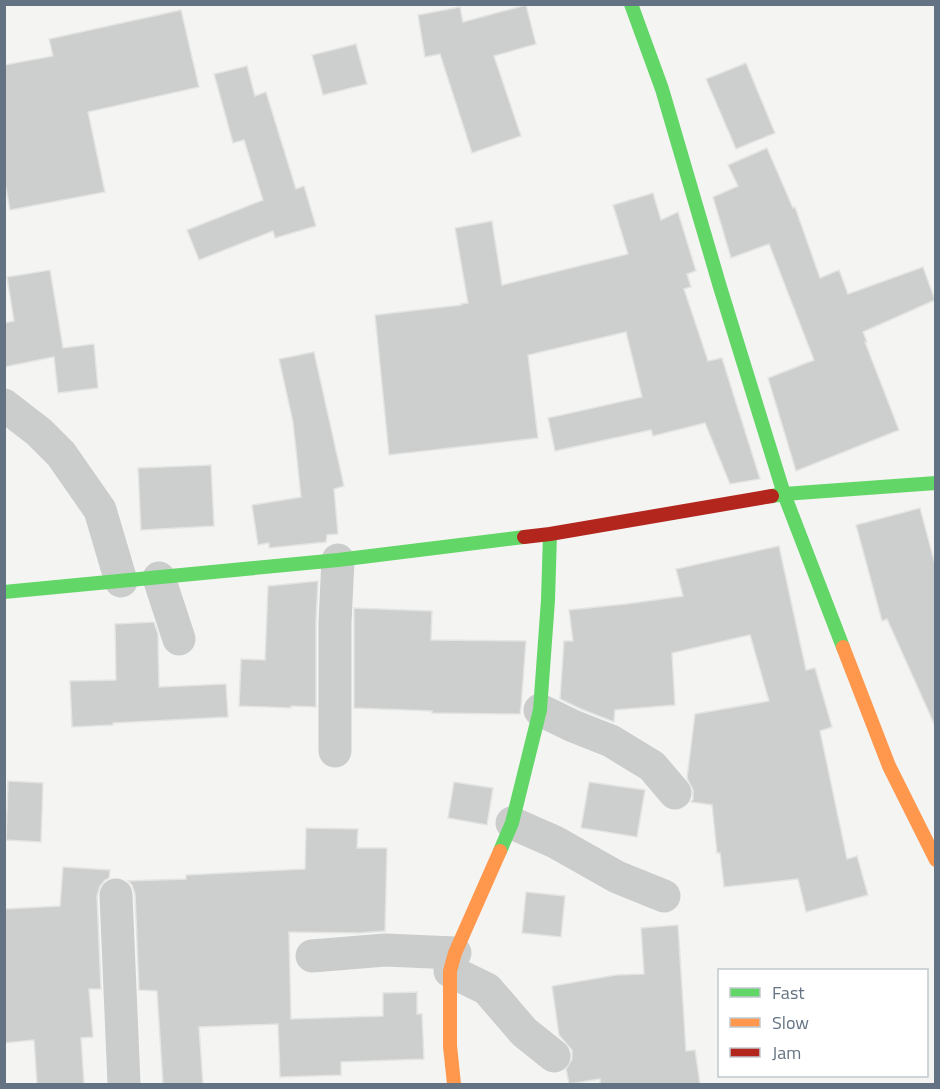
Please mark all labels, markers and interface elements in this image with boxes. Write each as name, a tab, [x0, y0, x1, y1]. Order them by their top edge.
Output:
legend	[718, 969, 928, 1077]
text: Fast	[772, 979, 805, 1006]
text: Slow	[772, 1009, 809, 1036]
text: Jam	[772, 1039, 801, 1066]

